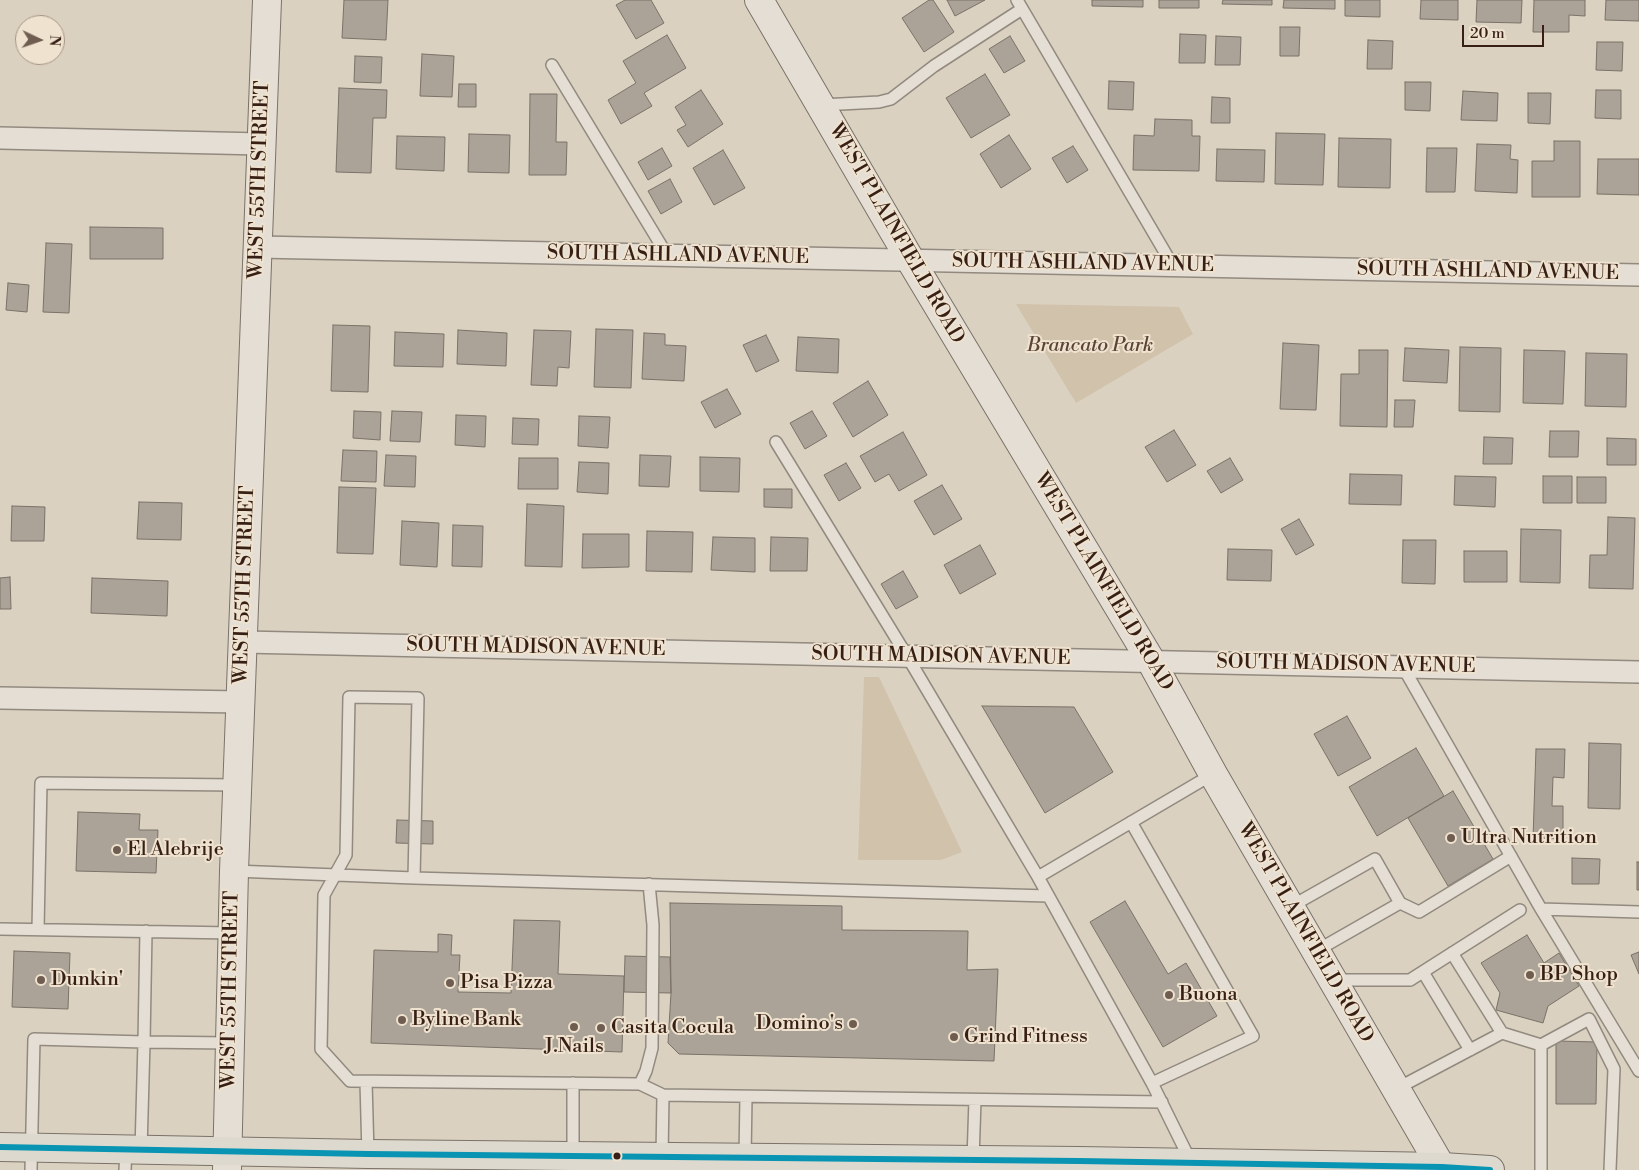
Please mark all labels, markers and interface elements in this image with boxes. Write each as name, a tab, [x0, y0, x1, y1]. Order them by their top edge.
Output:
north arrow	[15, 15, 65, 65]
scale bar	[1464, 15, 1546, 47]
text: 20 m	[1470, 24, 1505, 43]
text: N	[45, 35, 63, 47]
street label: WEST 55TH STREET	[245, 80, 275, 280]
street label: WEST PLAINFIELD ROAD	[823, 120, 969, 348]
street label: SOUTH ASHLAND AVENUE	[547, 242, 809, 270]
street label: SOUTH ASHLAND AVENUE	[952, 250, 1214, 278]
street label: SOUTH ASHLAND AVENUE	[1357, 258, 1619, 286]
park label: Brancato Park	[1027, 334, 1153, 358]
street label: WEST PLAINFIELD ROAD	[1028, 469, 1178, 695]
street label: WEST 55TH STREET	[230, 485, 260, 685]
street label: SOUTH MADISON AVENUE	[406, 634, 666, 662]
street label: SOUTH MADISON AVENUE	[811, 643, 1071, 671]
street label: SOUTH MADISON AVENUE	[1216, 651, 1476, 679]
street label: WEST PLAINFIELD ROAD	[1232, 819, 1378, 1047]
place label: Ultra Nutrition	[1461, 826, 1597, 850]
marker: Ultra Nutrition	[1445, 832, 1457, 844]
place label: El Alebrije	[127, 838, 224, 862]
marker: El Alebrije	[111, 844, 123, 856]
street label: WEST 55TH STREET	[217, 891, 245, 1089]
place label: BP Shop	[1540, 963, 1618, 987]
place label: Dunkin'	[51, 968, 123, 992]
marker: BP Shop	[1524, 969, 1536, 981]
place label: Pisa Pizza	[460, 971, 553, 995]
marker: Dunkin'	[35, 974, 47, 986]
marker: Pisa Pizza	[444, 977, 456, 989]
place label: Buona	[1179, 983, 1238, 1007]
marker: Buona	[1163, 989, 1175, 1001]
place label: Byline Bank	[412, 1008, 520, 1032]
place label: Domino's	[756, 1012, 843, 1036]
marker: Byline Bank	[396, 1014, 408, 1026]
place label: Casita Cocula	[611, 1016, 734, 1040]
marker: Domino's	[847, 1018, 859, 1030]
marker: J.Nails	[568, 1021, 580, 1033]
marker: Casita Cocula	[595, 1022, 607, 1034]
place label: Grind Fitness	[964, 1025, 1088, 1049]
marker: Grind Fitness	[948, 1031, 960, 1043]
place label: J.Nails	[544, 1035, 604, 1059]
unlabelled marker	[612, 1151, 622, 1161]

